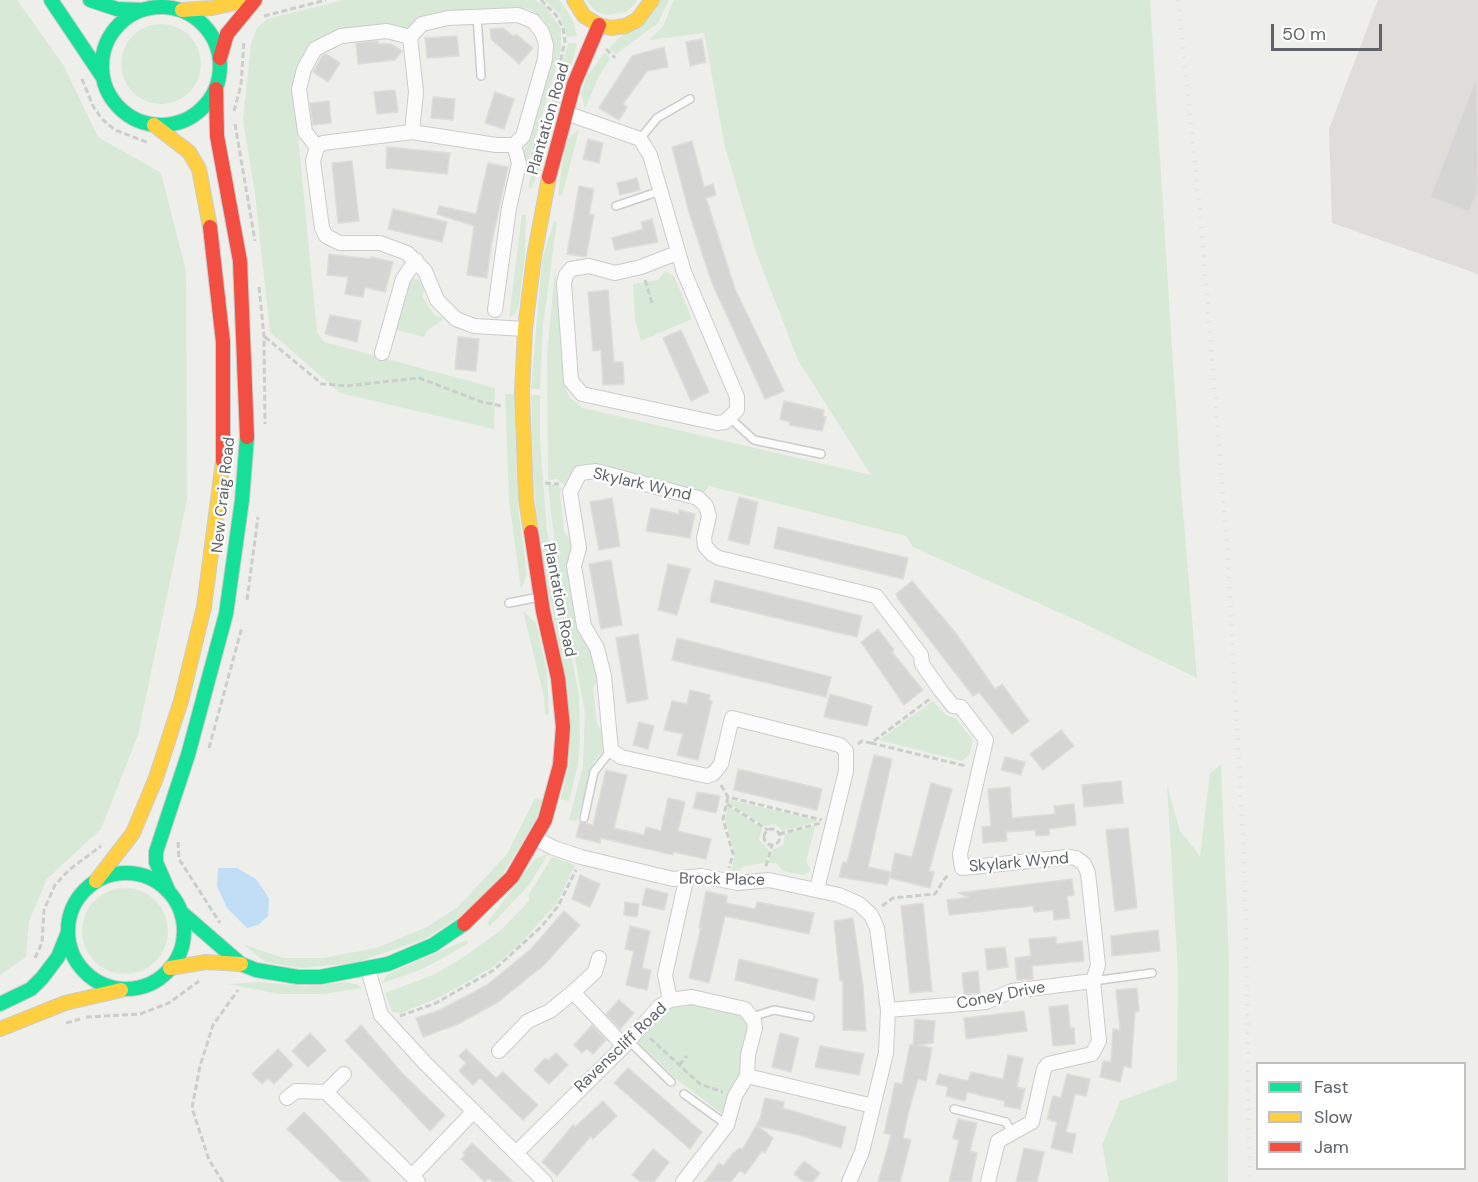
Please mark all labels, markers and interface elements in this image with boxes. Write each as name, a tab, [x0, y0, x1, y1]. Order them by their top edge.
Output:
scale bar	[1274, 12, 1385, 50]
text: 50 m	[1282, 22, 1326, 46]
street label: Plantation Road	[524, 61, 574, 177]
street label: New Craig Road	[208, 436, 240, 554]
street label: Skylark Wynd	[591, 464, 693, 506]
street label: Plantation Road	[539, 541, 579, 659]
street label: Skylark Wynd	[968, 849, 1070, 877]
street label: Brock Place	[679, 870, 765, 890]
street label: Coney Drive	[955, 978, 1047, 1014]
street label: Ravenscliff Road	[571, 999, 671, 1097]
legend	[1256, 1062, 1466, 1170]
text: Fast	[1314, 1075, 1349, 1099]
text: Slow	[1314, 1105, 1353, 1129]
text: Jam	[1314, 1135, 1349, 1159]

